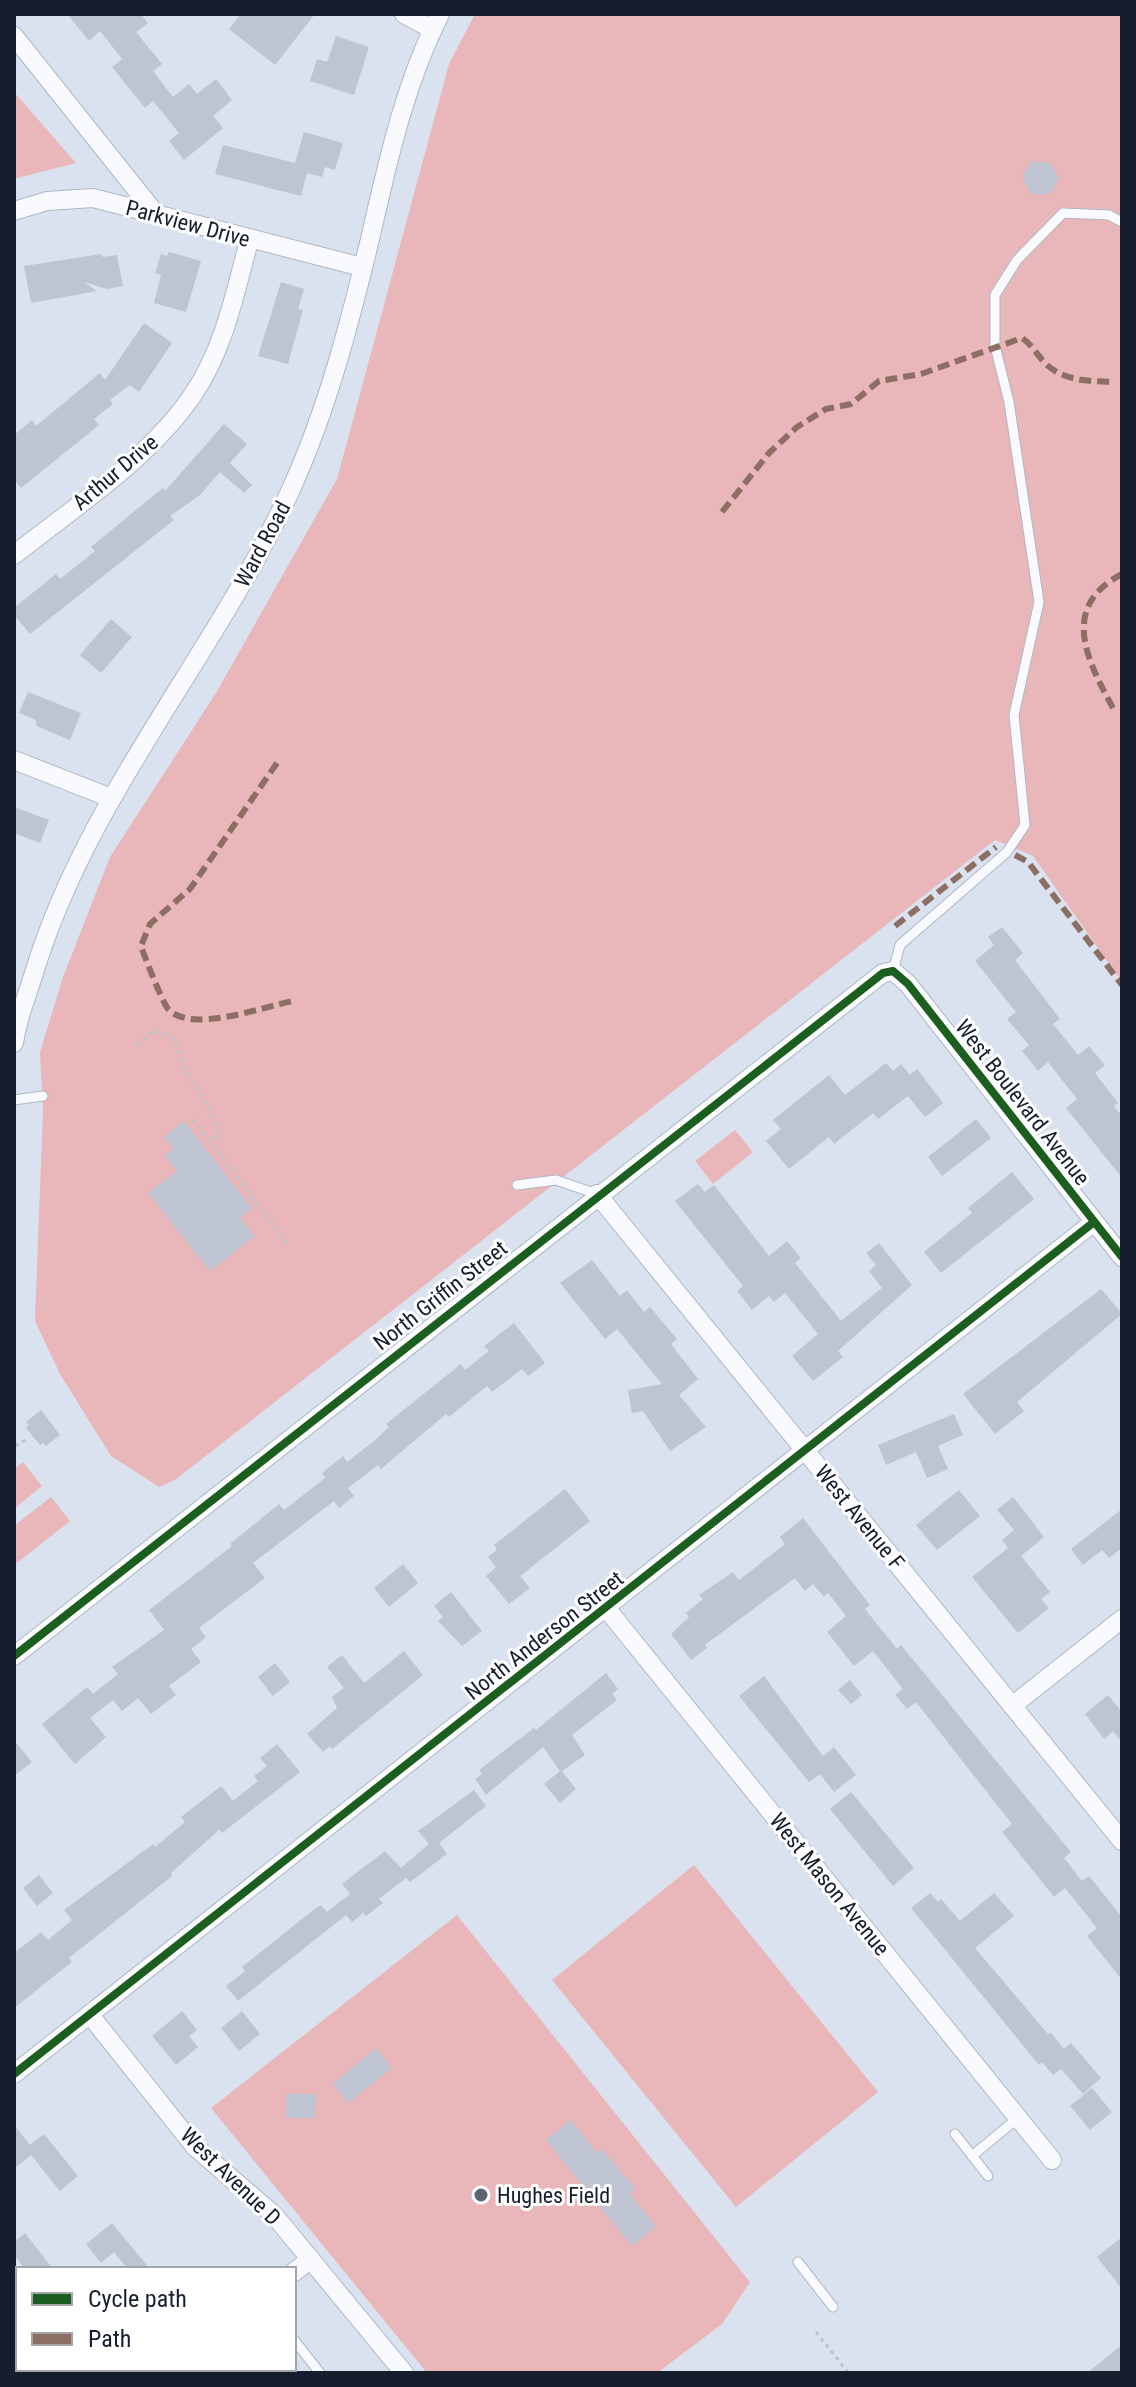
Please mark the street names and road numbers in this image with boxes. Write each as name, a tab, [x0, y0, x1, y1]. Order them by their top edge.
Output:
street label: Parkview Drive	[123, 195, 253, 252]
street label: Arthur Drive	[68, 430, 163, 515]
street label: Ward Road	[229, 497, 295, 591]
street label: West Boulevard Avenue	[950, 1015, 1095, 1190]
street label: North Griffin Street	[369, 1236, 512, 1355]
street label: West Avenue F	[810, 1460, 909, 1575]
street label: North Anderson Street	[460, 1566, 628, 1705]
street label: West Mason Avenue	[765, 1808, 895, 1960]
street label: West Avenue D	[175, 2122, 286, 2230]

